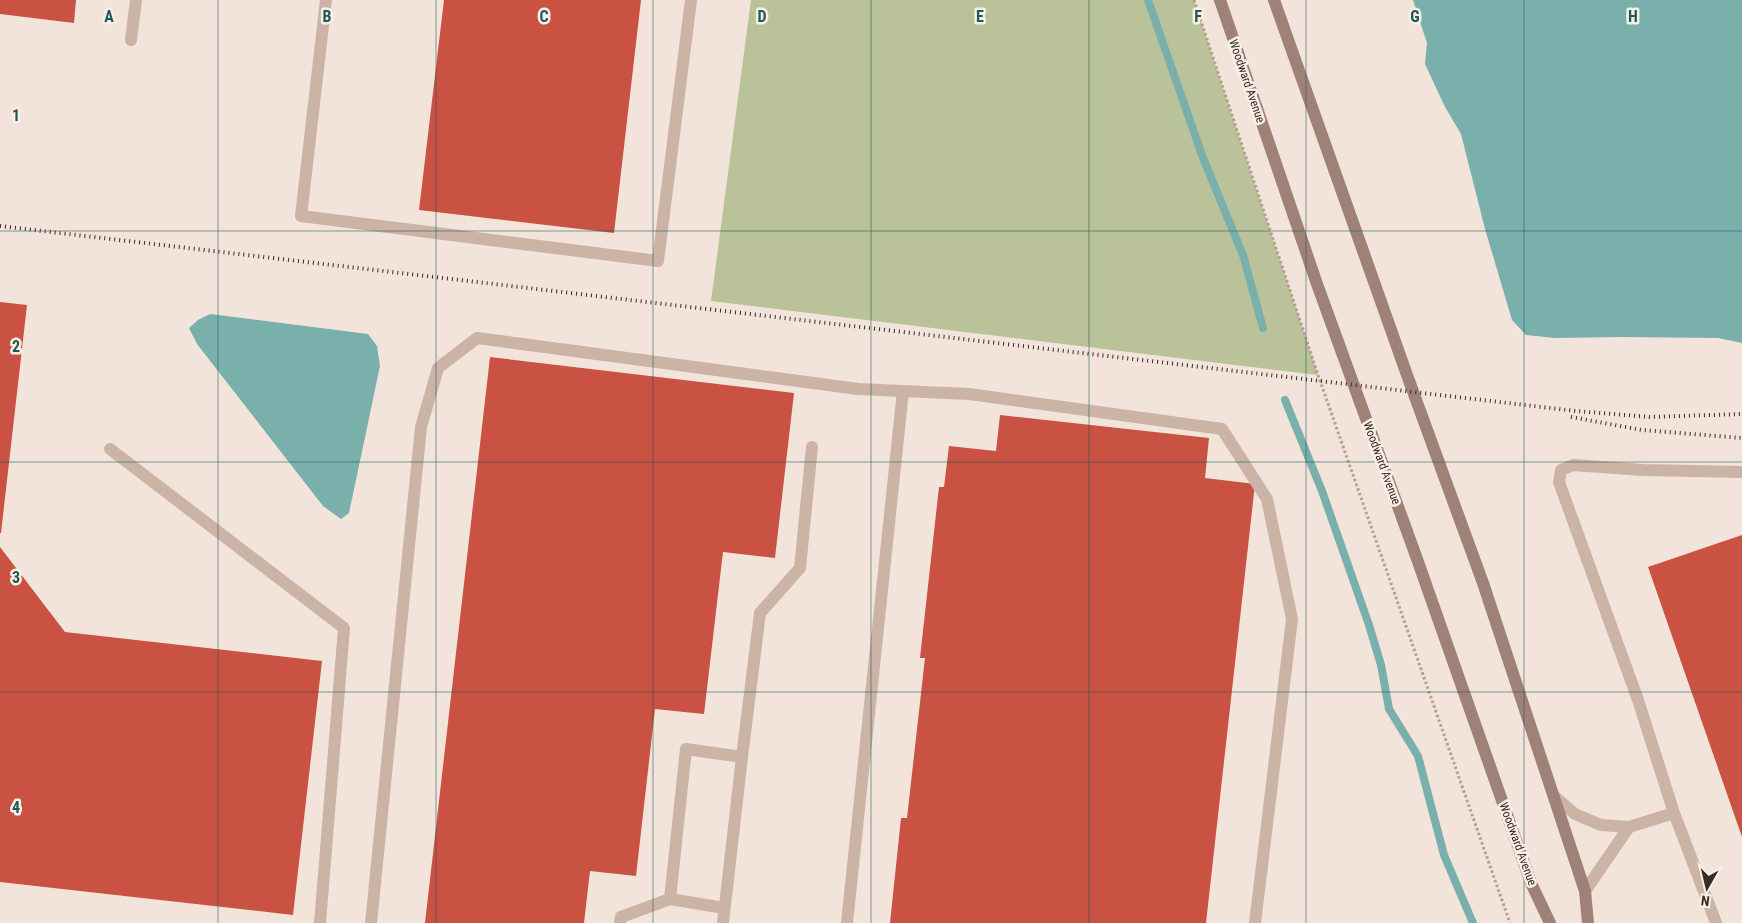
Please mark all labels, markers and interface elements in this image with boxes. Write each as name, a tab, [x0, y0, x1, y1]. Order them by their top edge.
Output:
text: A	[104, 7, 114, 26]
text: B	[323, 7, 332, 26]
text: C	[539, 7, 549, 26]
text: D	[757, 7, 767, 26]
text: E	[976, 7, 984, 26]
text: F	[1194, 7, 1202, 26]
text: G	[1410, 7, 1420, 26]
text: H	[1628, 7, 1638, 26]
street label: Woodward Avenue	[1226, 37, 1268, 125]
text: 1	[12, 106, 20, 125]
text: 2	[12, 337, 20, 356]
street label: Woodward Avenue	[1360, 420, 1404, 507]
text: 3	[12, 568, 20, 587]
text: 4	[12, 798, 20, 817]
street label: Woodward Avenue	[1496, 801, 1540, 888]
north arrow	[1682, 863, 1732, 913]
text: N	[1700, 892, 1711, 909]

